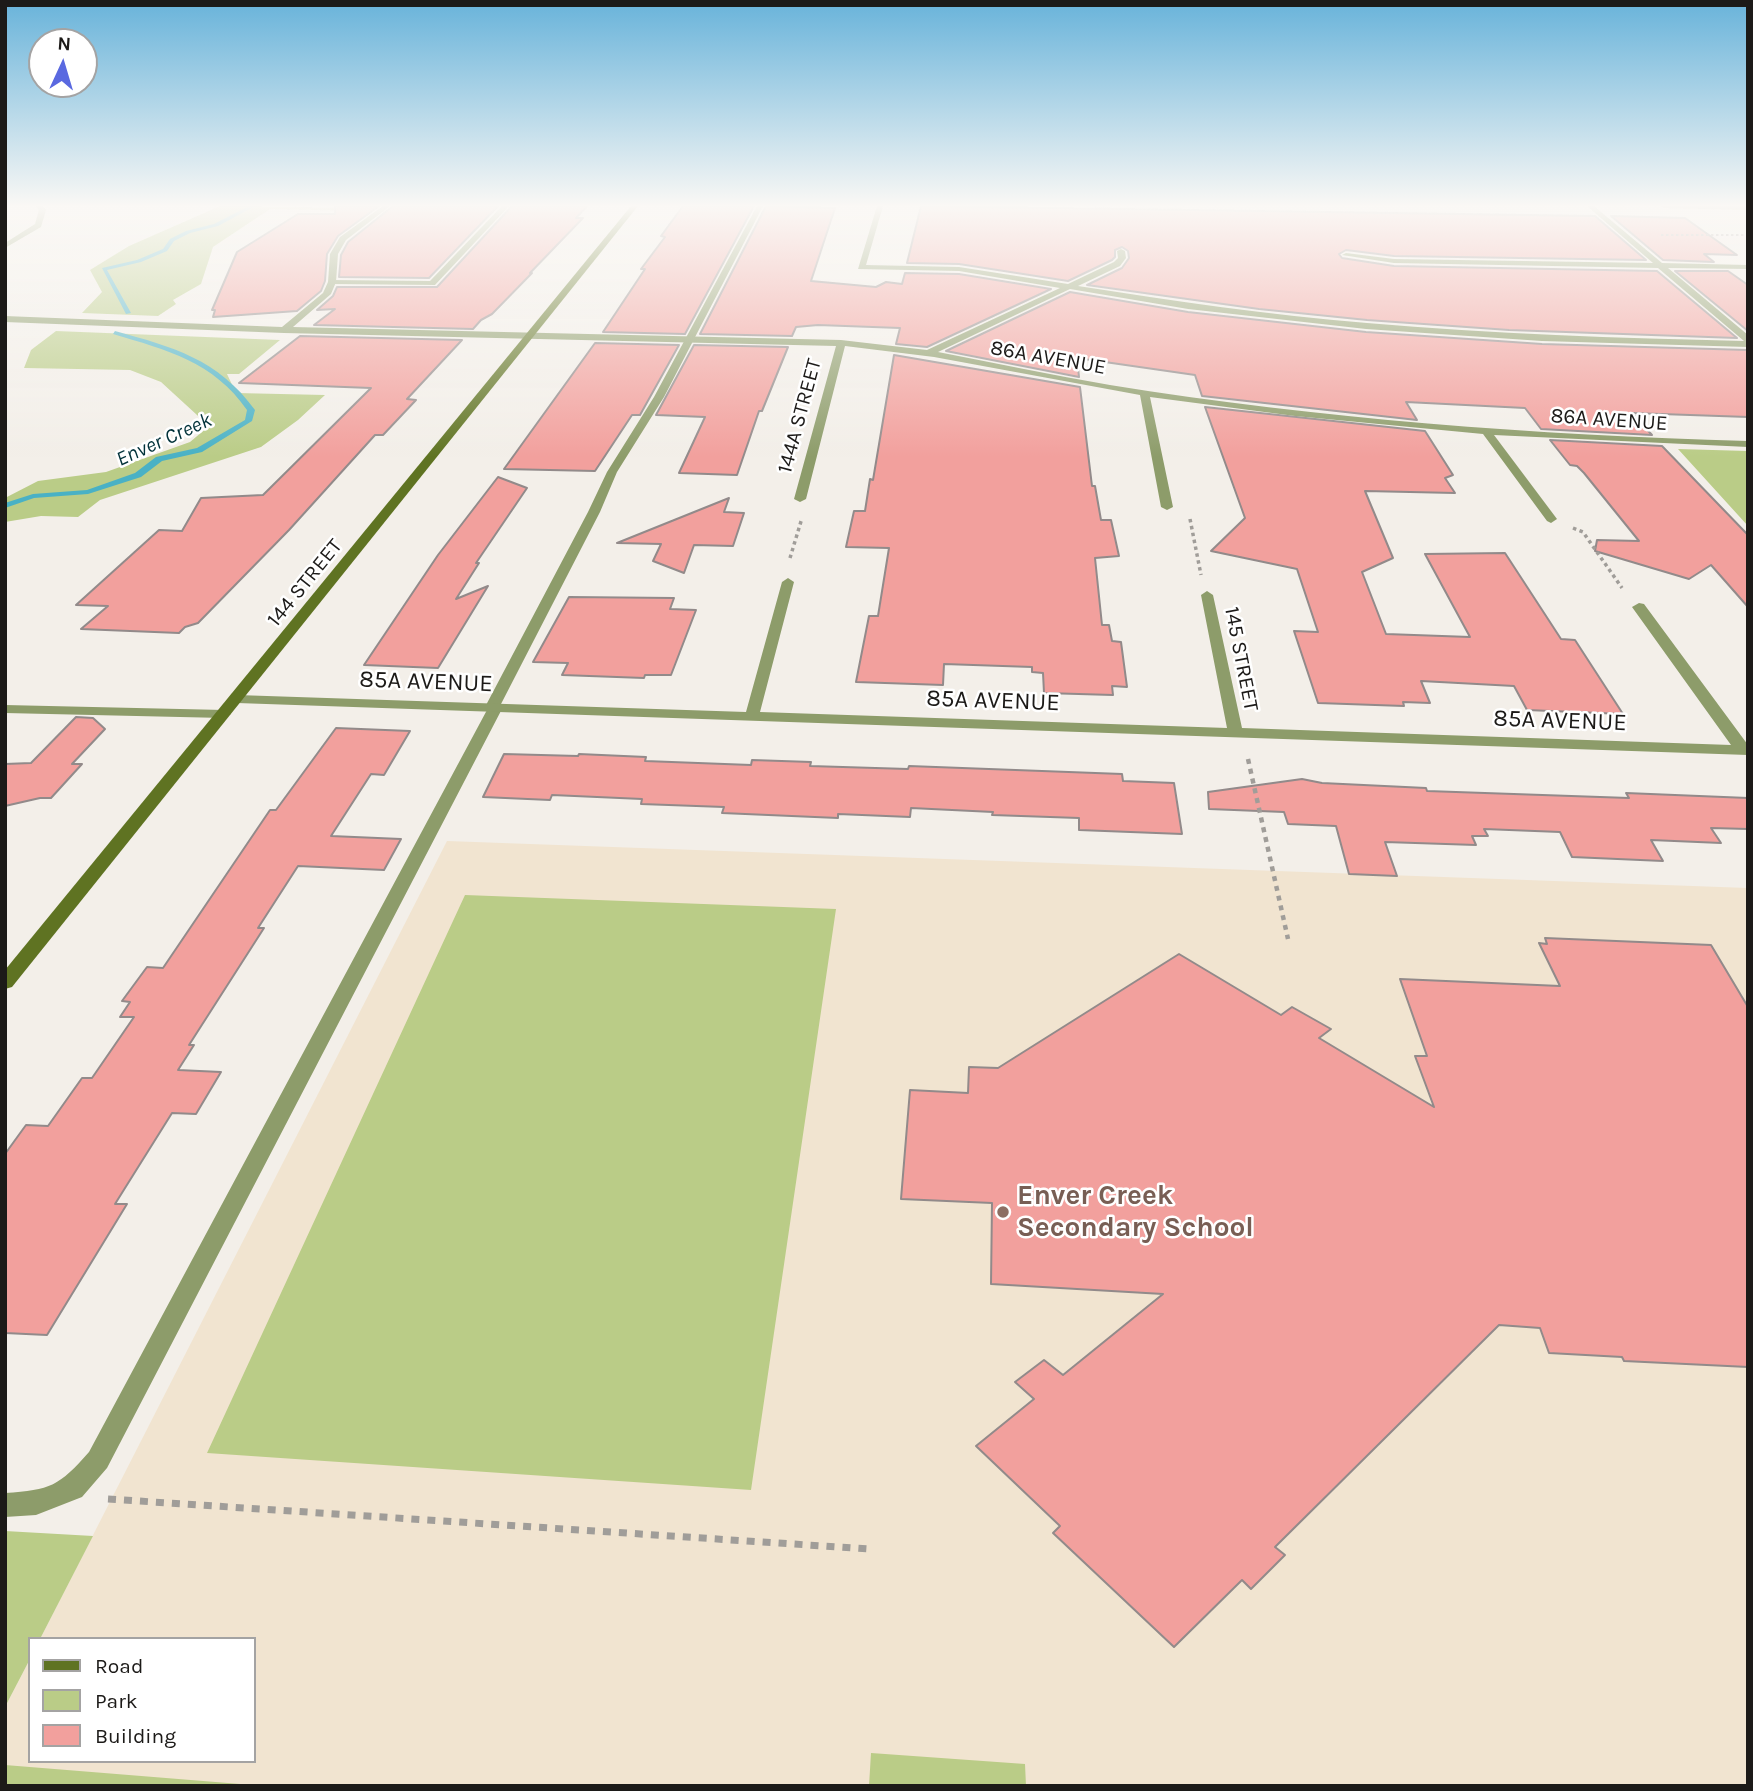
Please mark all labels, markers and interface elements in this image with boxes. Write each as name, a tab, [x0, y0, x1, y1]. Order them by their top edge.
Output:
north arrow	[28, 28, 98, 98]
text: N	[57, 33, 72, 55]
street label: 86A AVENUE	[988, 335, 1108, 381]
street label: 144A STREET	[773, 356, 827, 476]
street label: 86A AVENUE	[1550, 403, 1668, 437]
water label: Enver Creek	[112, 408, 216, 472]
street label: 144 STREET	[262, 534, 348, 632]
street label: 145 STREET	[1219, 605, 1263, 713]
street label: 85A AVENUE	[359, 665, 493, 699]
street label: 85A AVENUE	[926, 684, 1060, 718]
street label: 85A AVENUE	[1493, 704, 1627, 738]
place label: Enver Creek Secondary School	[1017, 1179, 1254, 1245]
marker: Enver Creek Secondary School	[995, 1204, 1011, 1220]
legend	[28, 1637, 256, 1763]
text: Road	[95, 1654, 143, 1678]
text: Park	[95, 1689, 138, 1713]
text: Building	[95, 1724, 176, 1748]

